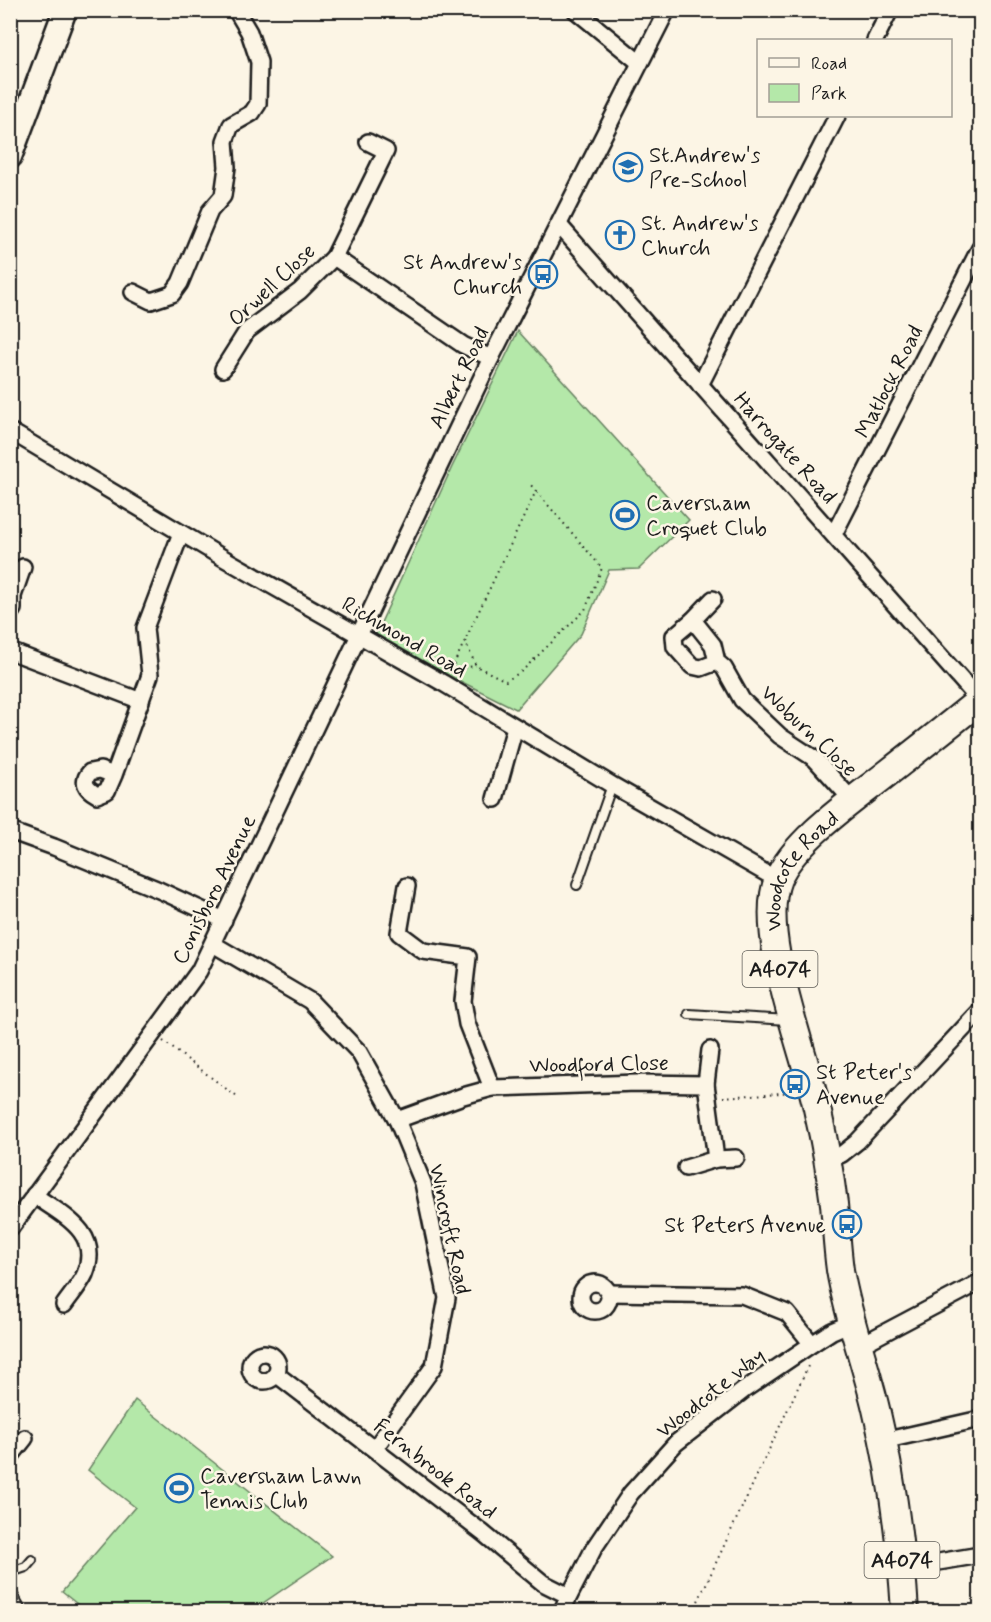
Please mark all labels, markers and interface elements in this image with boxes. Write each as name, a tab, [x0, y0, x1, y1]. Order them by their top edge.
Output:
legend	[757, 39, 952, 117]
text: Road	[811, 52, 847, 76]
text: Park	[811, 82, 847, 106]
place label: St.Andrew's Pre-School	[649, 142, 761, 195]
school or university icon: St.Andrew's Pre-School	[612, 151, 644, 183]
place label: St. Andrew's Church	[641, 210, 759, 263]
church icon: St. Andrew's Church	[604, 219, 636, 251]
street label: Orwell Close	[223, 238, 322, 333]
place label: St Andrew's Church	[403, 249, 522, 302]
bus stop icon: St Andrew's Church	[527, 258, 559, 290]
street label: Matlock Road	[849, 321, 930, 443]
street label: Albert Road	[423, 322, 496, 433]
street label: Harrogate Road	[726, 386, 842, 511]
place label: Caversham Croquet Club	[646, 490, 767, 543]
sports icon: Caversham Croquet Club	[609, 499, 641, 531]
street label: Richmond Road	[336, 591, 472, 685]
street label: Woburn Close	[754, 679, 863, 783]
street label: Woodcote Road	[760, 805, 845, 932]
street label: Conisboro Avenue	[166, 810, 263, 969]
road number: A4074	[742, 951, 818, 987]
street label: Woodford Close	[529, 1050, 669, 1082]
place label: St Peter's Avenue	[816, 1059, 913, 1112]
bus stop icon: St Peter's Avenue	[779, 1068, 811, 1100]
street label: Wincroft Road	[422, 1162, 477, 1297]
bus stop icon: St Peters Avenue	[831, 1208, 863, 1240]
place label: St Peters Avenue	[664, 1212, 826, 1240]
street label: Woodcote Way	[651, 1342, 772, 1445]
street label: Fernbrook Road	[368, 1413, 502, 1526]
place label: Caversham Lawn Tennis Club	[200, 1463, 362, 1516]
sports icon: Caversham Lawn Tennis Club	[163, 1472, 195, 1504]
road number: A4074	[864, 1542, 940, 1578]

